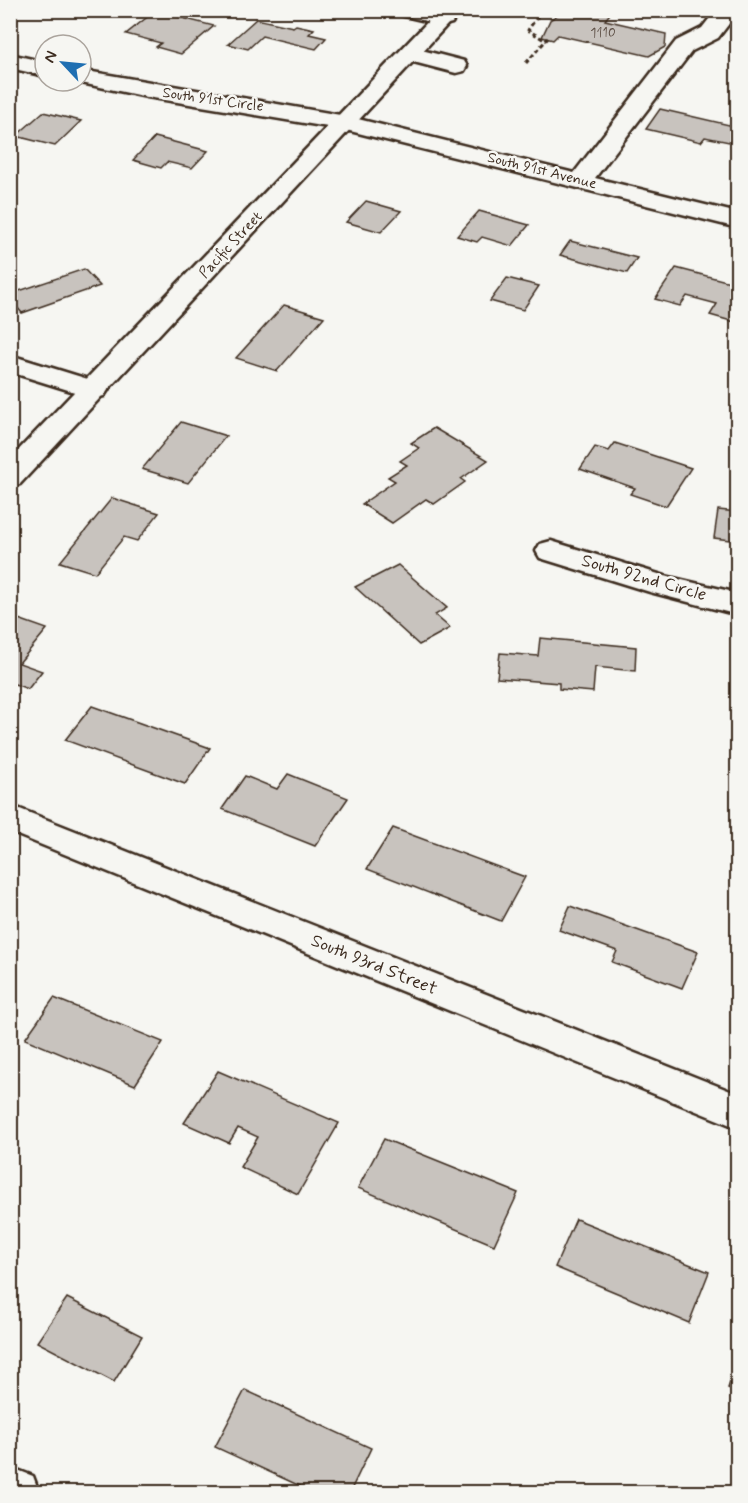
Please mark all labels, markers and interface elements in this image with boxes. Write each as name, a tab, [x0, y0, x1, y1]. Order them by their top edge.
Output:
house number: 1110	[590, 24, 616, 42]
north arrow	[33, 33, 93, 93]
text: N	[39, 48, 63, 66]
street label: South 91st Circle	[161, 83, 265, 117]
street label: South 91st Avenue	[485, 148, 599, 194]
street label: Pacific Street	[195, 207, 267, 283]
street label: South 92nd Circle	[579, 549, 709, 607]
street label: South 93rd Street	[307, 929, 441, 1001]

